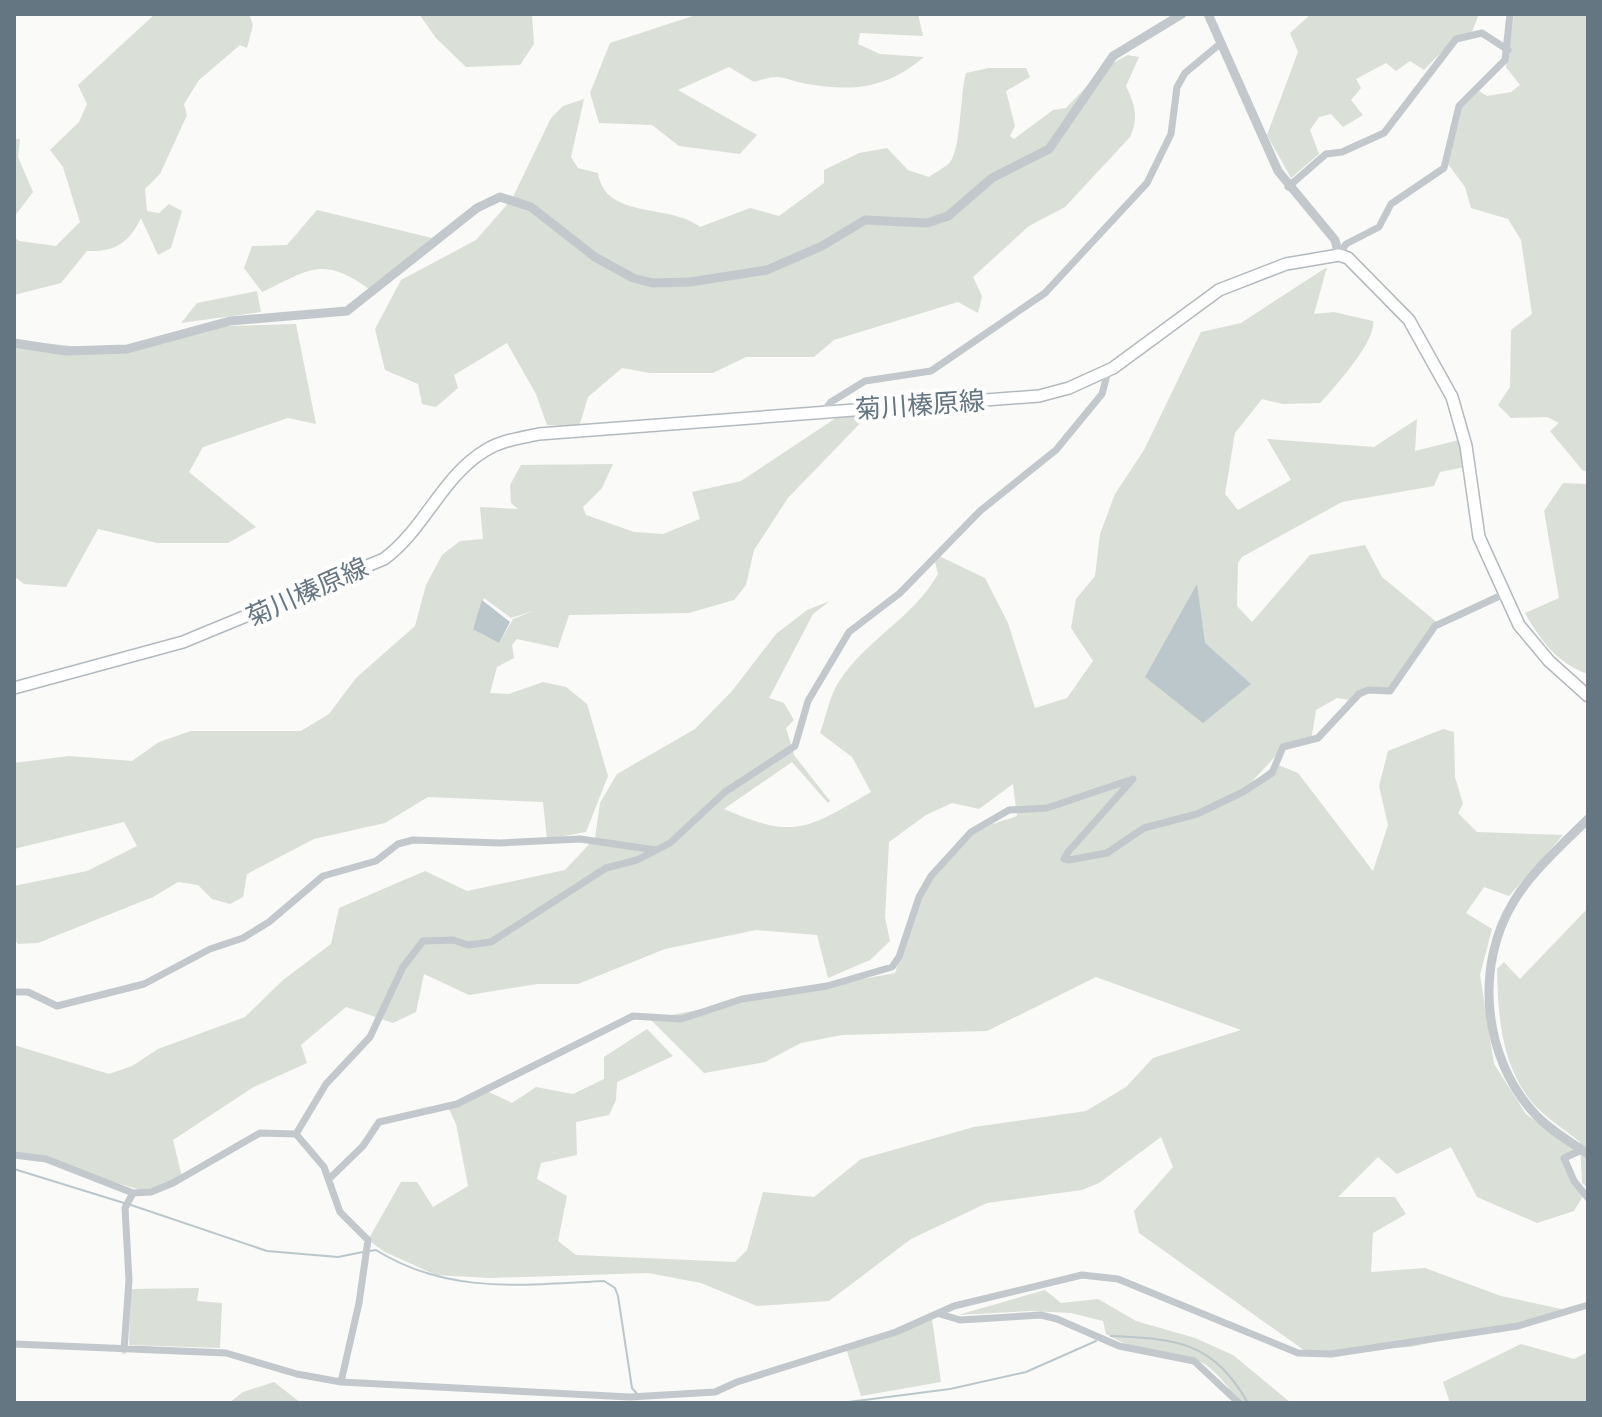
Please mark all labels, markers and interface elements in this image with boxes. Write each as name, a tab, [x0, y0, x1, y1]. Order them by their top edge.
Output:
street label: 菊川榛原線	[854, 386, 986, 424]
street label: 菊川榛原線	[242, 552, 372, 632]

